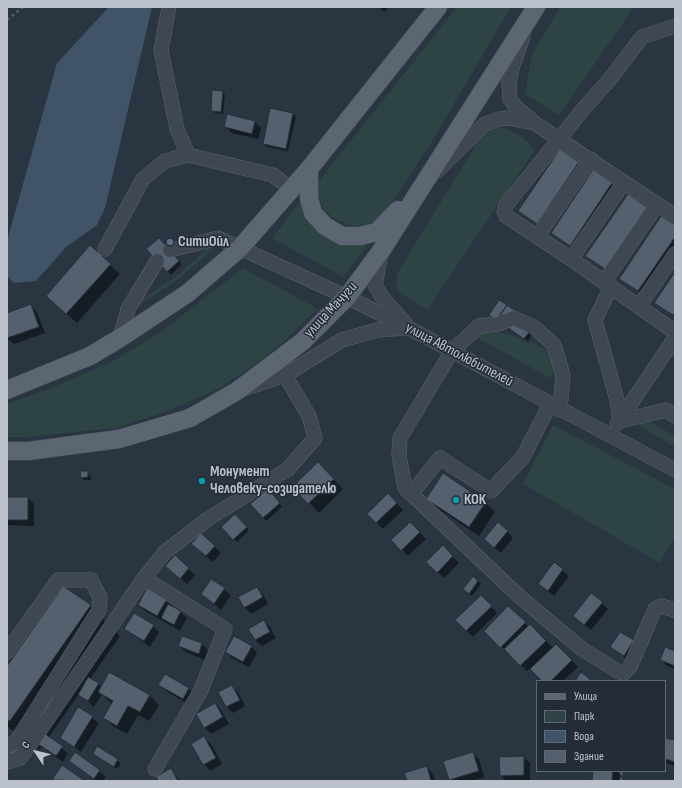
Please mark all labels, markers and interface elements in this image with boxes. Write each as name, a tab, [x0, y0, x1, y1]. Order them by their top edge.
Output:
place label: СитиОйл	[178, 233, 229, 251]
marker: СитиОйл	[165, 237, 175, 247]
street label: улица Мачуги	[301, 278, 361, 342]
street label: улица Автолюбителей	[402, 319, 516, 391]
place label: Монумент Человеку-созидателю	[210, 463, 336, 498]
marker: Монумент Человеку-созидателю	[197, 476, 207, 486]
place label: КОК	[464, 491, 486, 509]
marker: КОК	[451, 495, 461, 505]
legend	[536, 680, 666, 772]
text: Улица	[574, 689, 597, 704]
text: Парк	[574, 709, 594, 724]
text: Вода	[574, 729, 594, 744]
north arrow	[16, 732, 56, 772]
text: С	[19, 739, 33, 751]
text: Здание	[574, 749, 604, 764]

